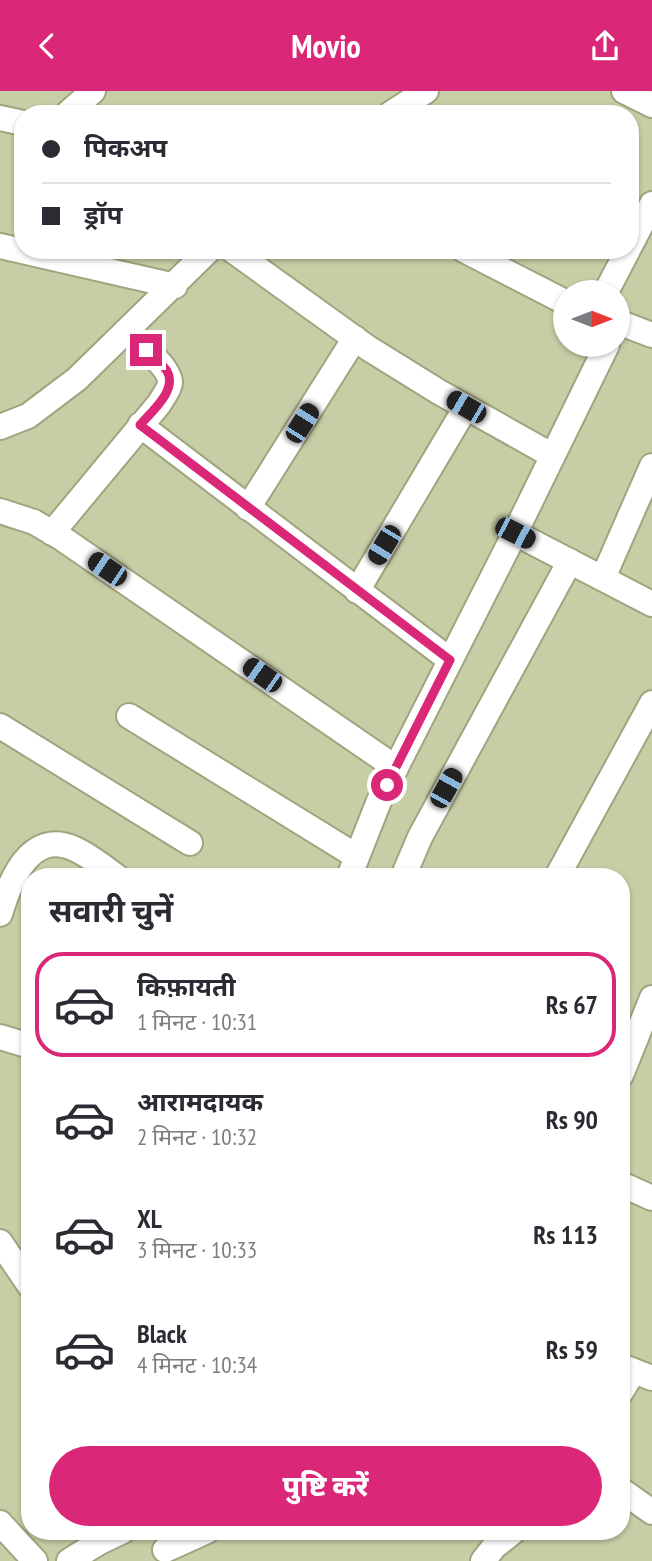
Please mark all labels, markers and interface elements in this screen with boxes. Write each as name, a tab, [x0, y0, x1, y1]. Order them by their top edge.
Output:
text: Movio	[291, 25, 361, 67]
icon: back	[28, 27, 66, 65]
icon: share	[586, 27, 624, 65]
text: पिकअप	[84, 131, 167, 164]
text: ड्रॉप	[84, 198, 122, 231]
north arrow	[553, 280, 630, 357]
map controls	[553, 280, 630, 357]
route end	[130, 334, 162, 366]
car	[443, 387, 490, 427]
car	[282, 400, 323, 446]
car	[492, 514, 539, 552]
car	[365, 522, 404, 568]
car	[84, 549, 131, 589]
car	[239, 654, 286, 696]
car	[427, 765, 466, 811]
route start	[371, 769, 403, 801]
text: सवारी चुनें	[49, 889, 173, 931]
text: किफ़ायती	[137, 970, 236, 1003]
icon: car	[53, 973, 116, 1036]
text: Rs 67	[546, 988, 598, 1021]
text: 1 मिनट · 10:31	[137, 1007, 257, 1036]
text: आरामदायक	[137, 1085, 263, 1118]
icon: car	[53, 1088, 116, 1151]
text: Rs 90	[546, 1103, 598, 1136]
text: 2 मिनट · 10:32	[137, 1122, 257, 1151]
text: XL	[137, 1202, 162, 1235]
icon: car	[53, 1203, 116, 1266]
text: Rs 113	[533, 1218, 598, 1251]
text: 3 मिनट · 10:33	[137, 1235, 257, 1264]
text: Black	[137, 1317, 187, 1350]
icon: car	[53, 1318, 116, 1381]
text: Rs 59	[546, 1333, 598, 1366]
text: 4 मिनट · 10:34	[137, 1350, 257, 1379]
button: पुष्टि करें	[49, 1446, 602, 1526]

